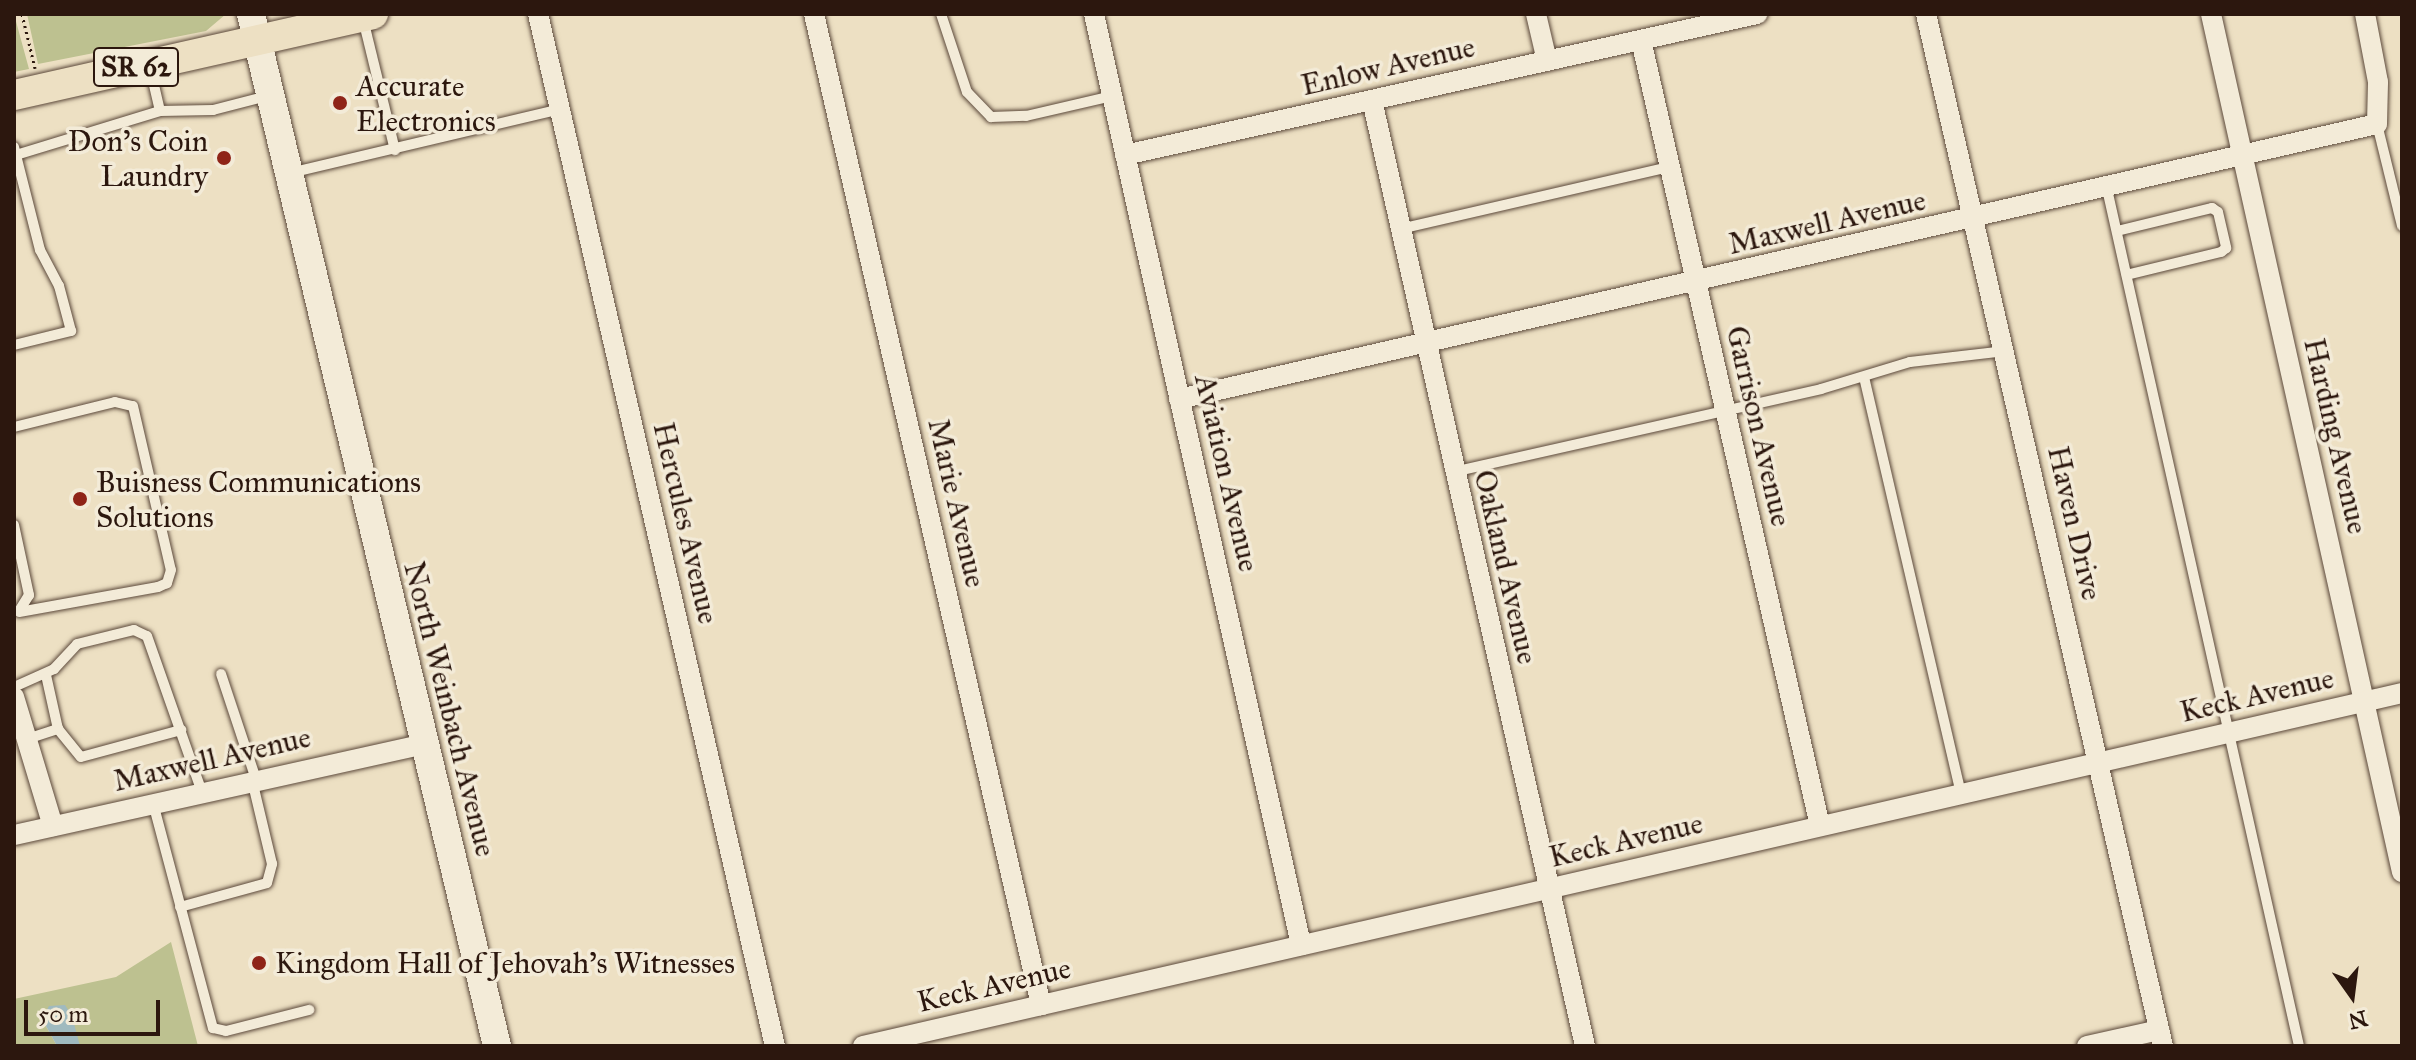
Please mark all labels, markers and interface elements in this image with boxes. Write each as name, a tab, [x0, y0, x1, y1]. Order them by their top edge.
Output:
street label: Enlow Avenue	[1298, 29, 1478, 103]
road number: SR 62	[92, 43, 180, 91]
place label: Accurate Electronics	[356, 68, 496, 138]
marker: Accurate Electronics	[331, 94, 349, 112]
place label: Don's Coin Laundry	[68, 123, 208, 194]
marker: Don's Coin Laundry	[215, 149, 233, 167]
street label: Maxwell Avenue	[1725, 182, 1929, 262]
street label: Garrison Avenue	[1718, 322, 1800, 530]
street label: Harding Avenue	[2296, 335, 2376, 537]
street label: Aviation Avenue	[1187, 371, 1267, 575]
street label: Marie Avenue	[920, 415, 994, 591]
street label: Hercules Avenue	[645, 419, 727, 627]
street label: Haven Drive	[2040, 442, 2110, 604]
place label: Buisness Communications Solutions	[96, 464, 421, 534]
street label: Oakland Avenue	[1466, 466, 1546, 668]
marker: Buisness Communications Solutions	[71, 490, 89, 508]
street label: North Weinbach Avenue	[396, 558, 504, 860]
street label: Keck Avenue	[2177, 660, 2337, 730]
street label: Maxwell Avenue	[110, 719, 314, 799]
street label: Keck Avenue	[1546, 805, 1706, 875]
place label: Kingdom Hall of Jehovah's Witnesses	[275, 945, 735, 981]
street label: Keck Avenue	[914, 950, 1074, 1020]
marker: Kingdom Hall of Jehovah's Witnesses	[250, 954, 268, 972]
north arrow	[2312, 956, 2392, 1036]
scale bar	[28, 984, 164, 1034]
text: 50 m	[38, 999, 88, 1029]
text: N	[2346, 1004, 2370, 1035]

